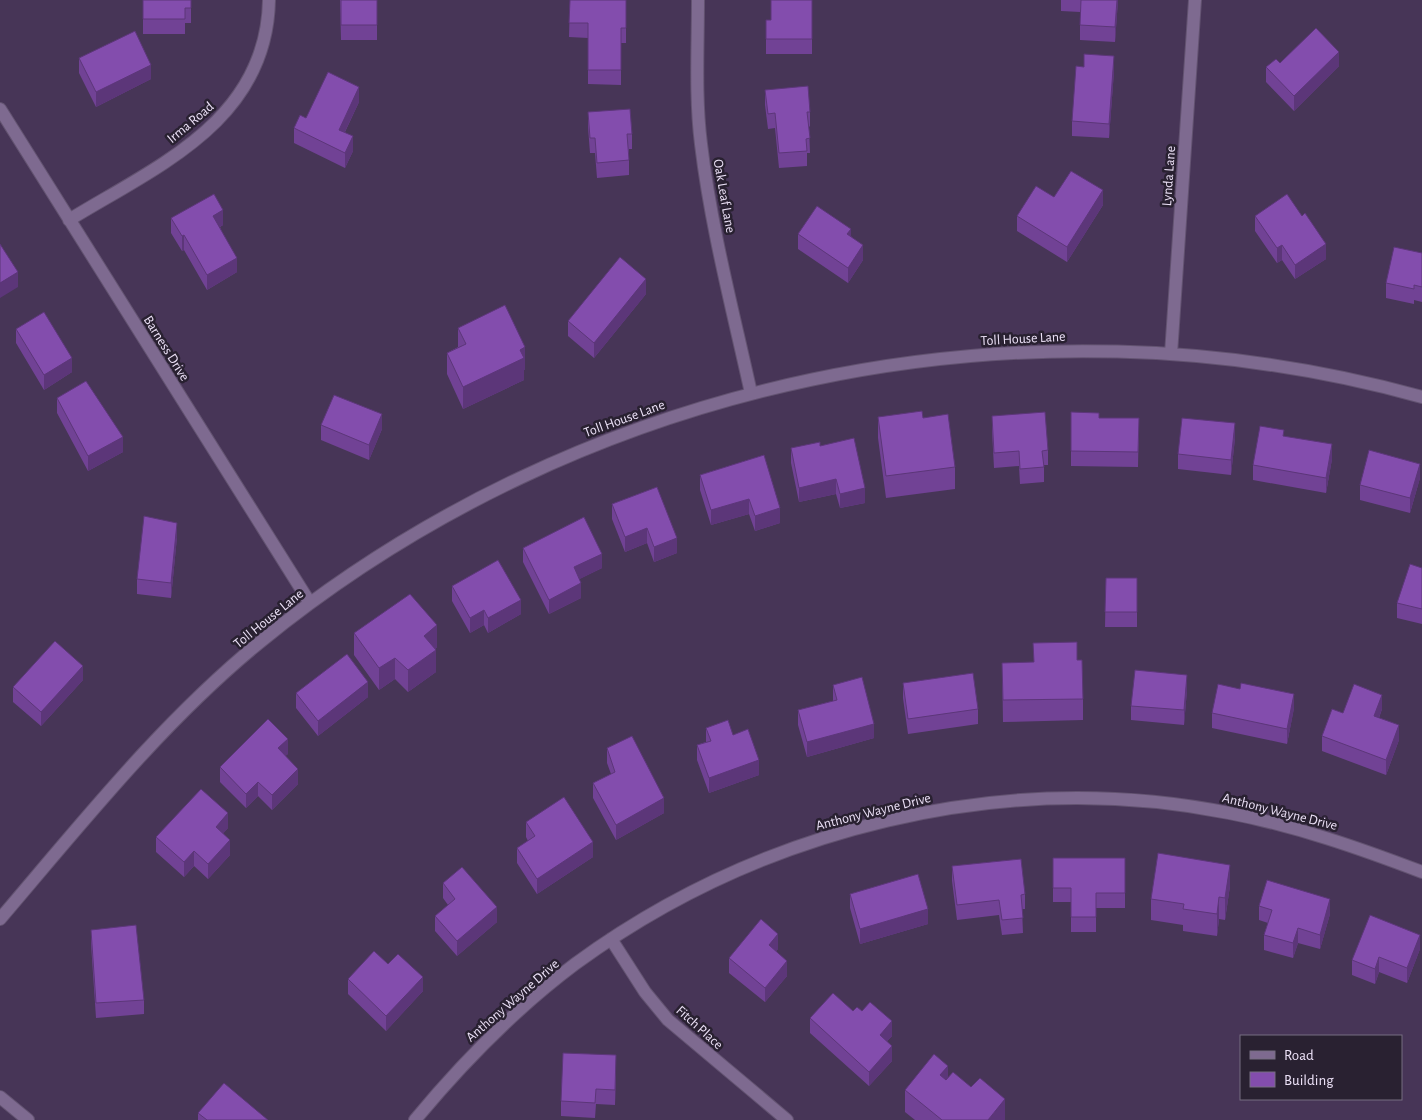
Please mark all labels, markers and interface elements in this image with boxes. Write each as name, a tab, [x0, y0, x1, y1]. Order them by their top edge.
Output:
street label: Irma Road	[165, 99, 217, 146]
street label: Lynda Lane	[1160, 145, 1178, 207]
street label: Oak Leaf Lane	[711, 158, 737, 234]
street label: Barness Drive	[141, 314, 192, 384]
street label: Toll House Lane	[980, 330, 1066, 348]
street label: Toll House Lane	[582, 398, 667, 440]
street label: Toll House Lane	[231, 587, 306, 651]
street label: Anthony Wayne Drive	[814, 791, 932, 833]
street label: Anthony Wayne Drive	[1221, 791, 1339, 833]
street label: Anthony Wayne Drive	[464, 957, 562, 1045]
street label: Fitch Place	[673, 1003, 725, 1052]
legend	[1240, 1035, 1402, 1100]
text: Road	[1284, 1048, 1314, 1063]
text: Building	[1284, 1073, 1334, 1088]

